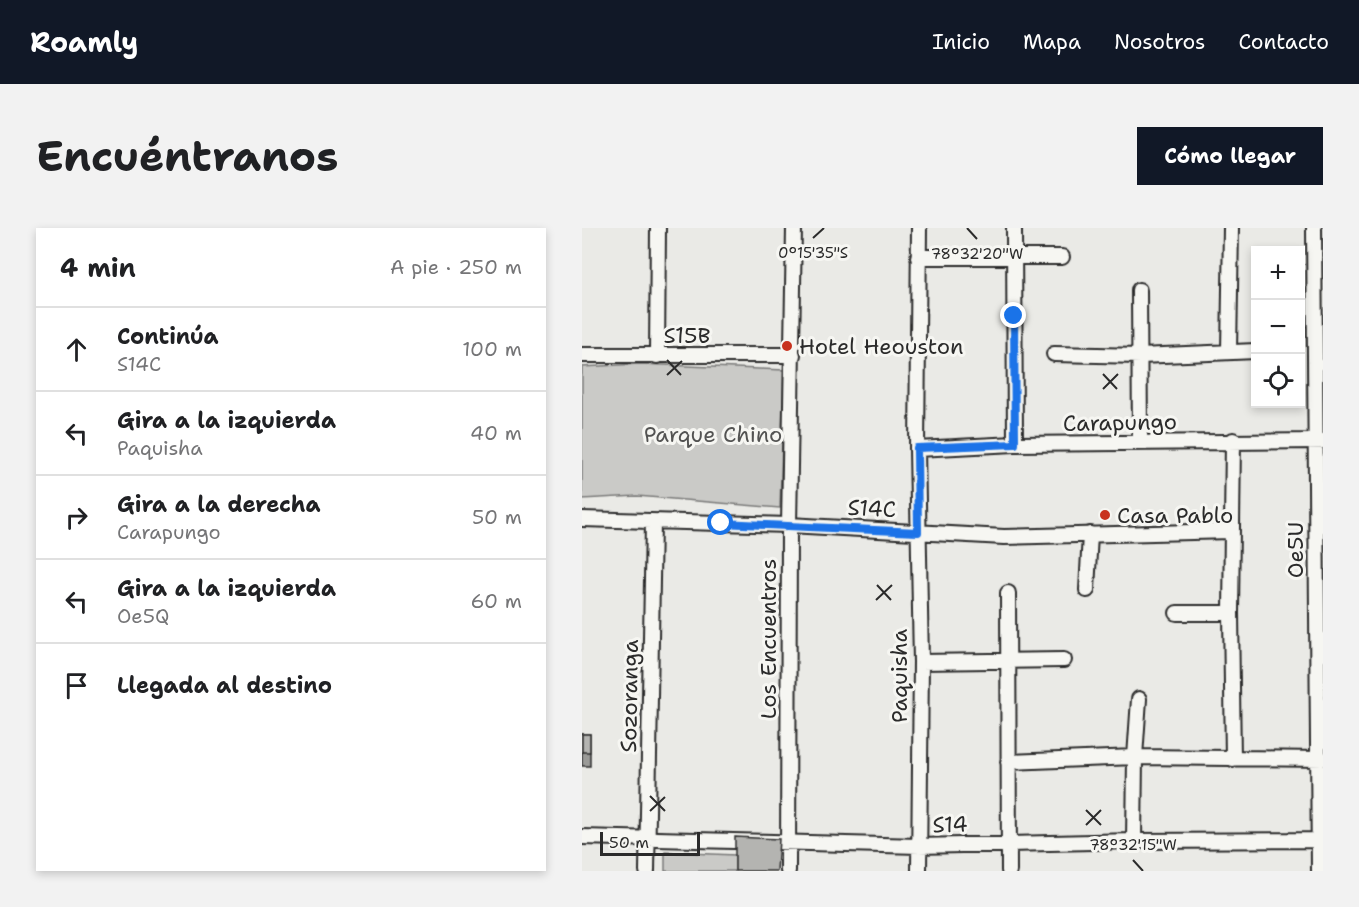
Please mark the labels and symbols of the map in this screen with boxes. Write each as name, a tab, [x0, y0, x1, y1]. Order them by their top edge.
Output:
text: 0°15'35"S	[778, 243, 848, 263]
text: 78°32'20"W	[931, 244, 1023, 264]
route end	[1000, 302, 1026, 328]
street label: S15B	[664, 321, 710, 350]
place label: Hotel Heouston	[799, 332, 963, 361]
marker: Hotel Heouston	[780, 339, 794, 353]
street label: Carapungo	[1063, 407, 1177, 438]
park label: Parque Chino	[644, 420, 782, 449]
street label: S14C	[847, 493, 897, 524]
place label: Casa Pablo	[1117, 501, 1233, 530]
marker: Casa Pablo	[1098, 508, 1112, 522]
route start	[707, 509, 733, 535]
street label: Oe5U	[1281, 522, 1310, 578]
street label: Los Encuentros	[754, 559, 783, 719]
street label: Paquisha	[885, 629, 914, 723]
street label: Sozoranga	[614, 639, 645, 753]
street label: S14	[932, 809, 968, 840]
scale bar	[600, 829, 700, 856]
text: 78°32'15"W	[1089, 835, 1177, 855]

